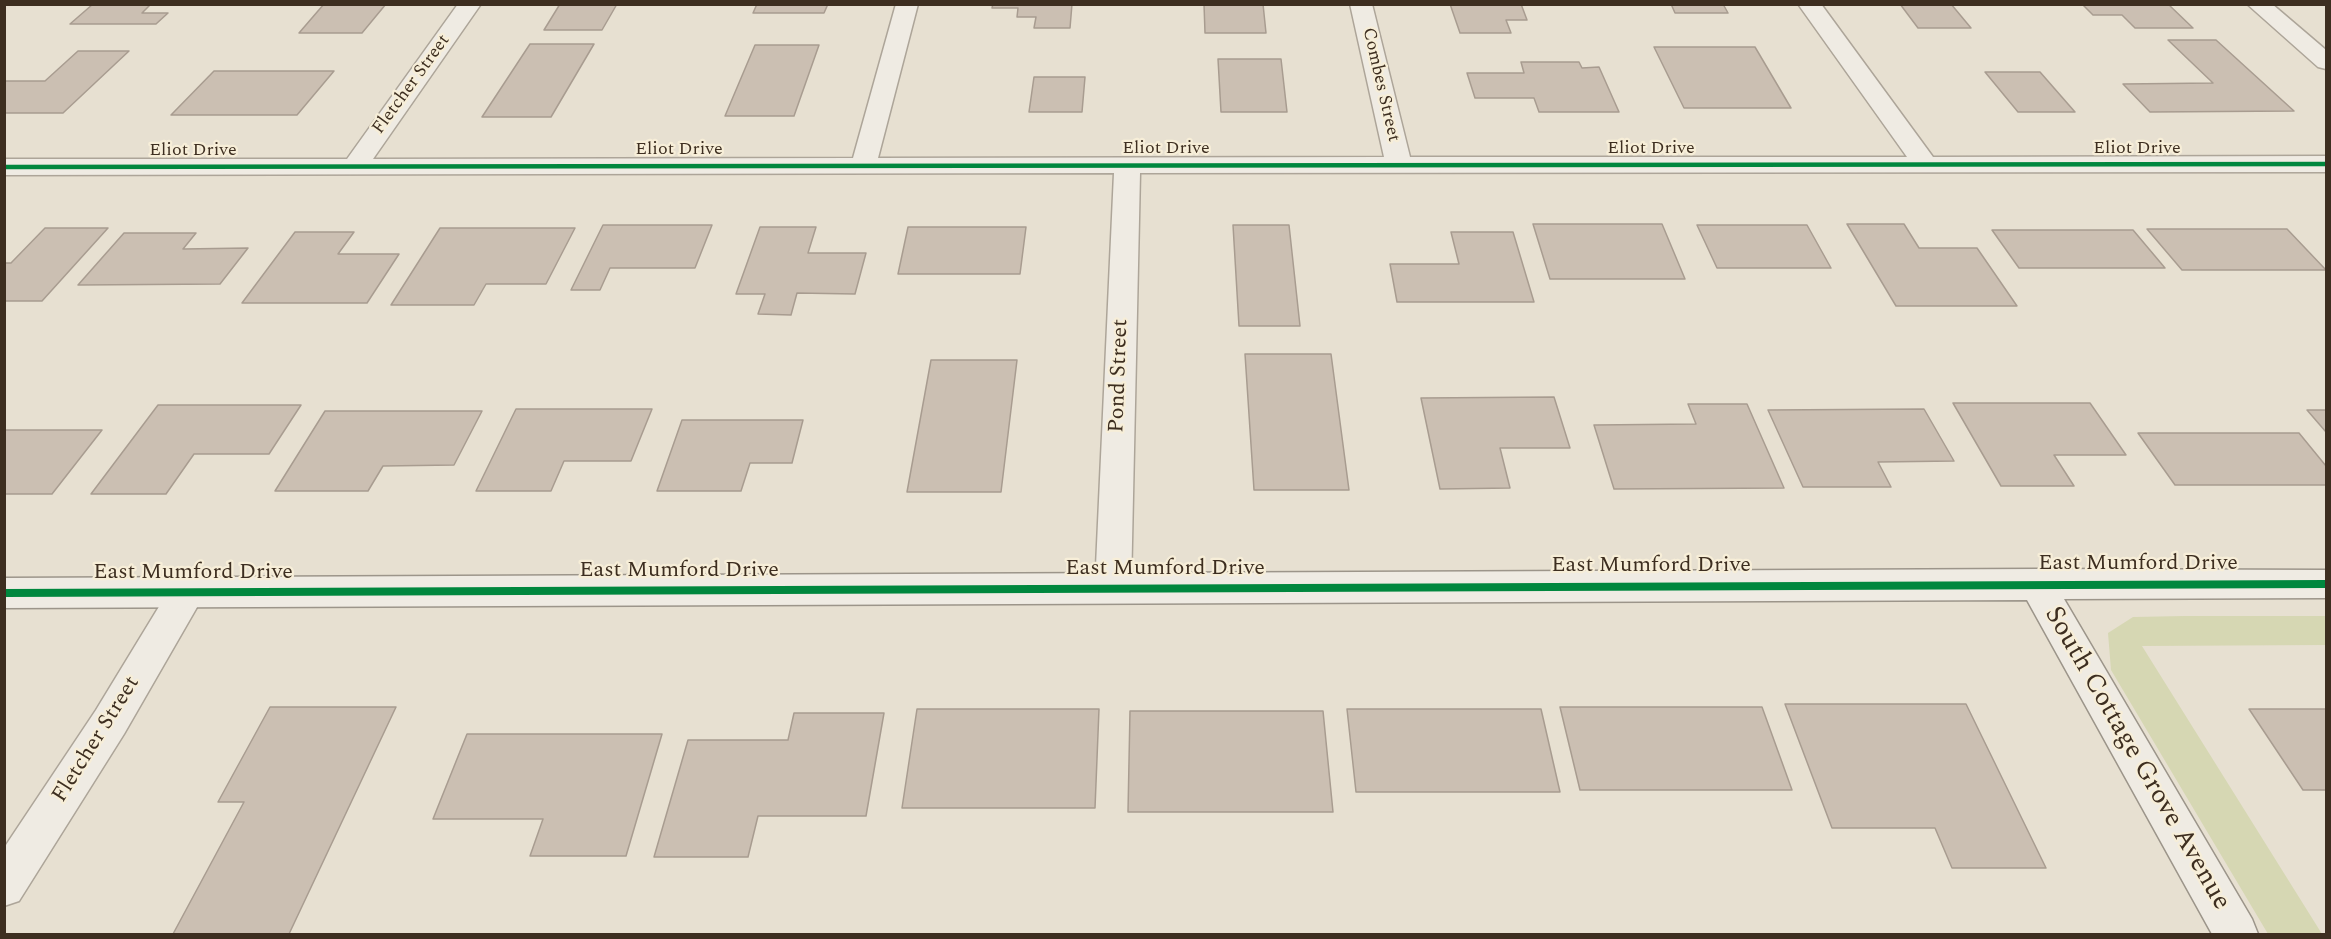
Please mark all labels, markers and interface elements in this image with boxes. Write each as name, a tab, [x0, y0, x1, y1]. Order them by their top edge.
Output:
street label: Combes Street	[1356, 26, 1404, 144]
street label: Fletcher Street	[369, 31, 455, 139]
street label: Eliot Drive	[1122, 138, 1210, 160]
street label: Eliot Drive	[1607, 138, 1695, 160]
street label: Eliot Drive	[2093, 138, 2181, 160]
street label: Eliot Drive	[635, 139, 723, 161]
street label: Eliot Drive	[149, 140, 237, 162]
street label: Pond Street	[1105, 319, 1135, 433]
street label: East Mumford Drive	[2038, 552, 2238, 578]
street label: East Mumford Drive	[1551, 554, 1751, 580]
street label: East Mumford Drive	[1065, 557, 1265, 583]
street label: East Mumford Drive	[579, 559, 779, 585]
street label: East Mumford Drive	[93, 561, 293, 587]
street label: South Cottage Grove Avenue	[2036, 601, 2236, 917]
street label: Fletcher Street	[48, 672, 146, 808]

